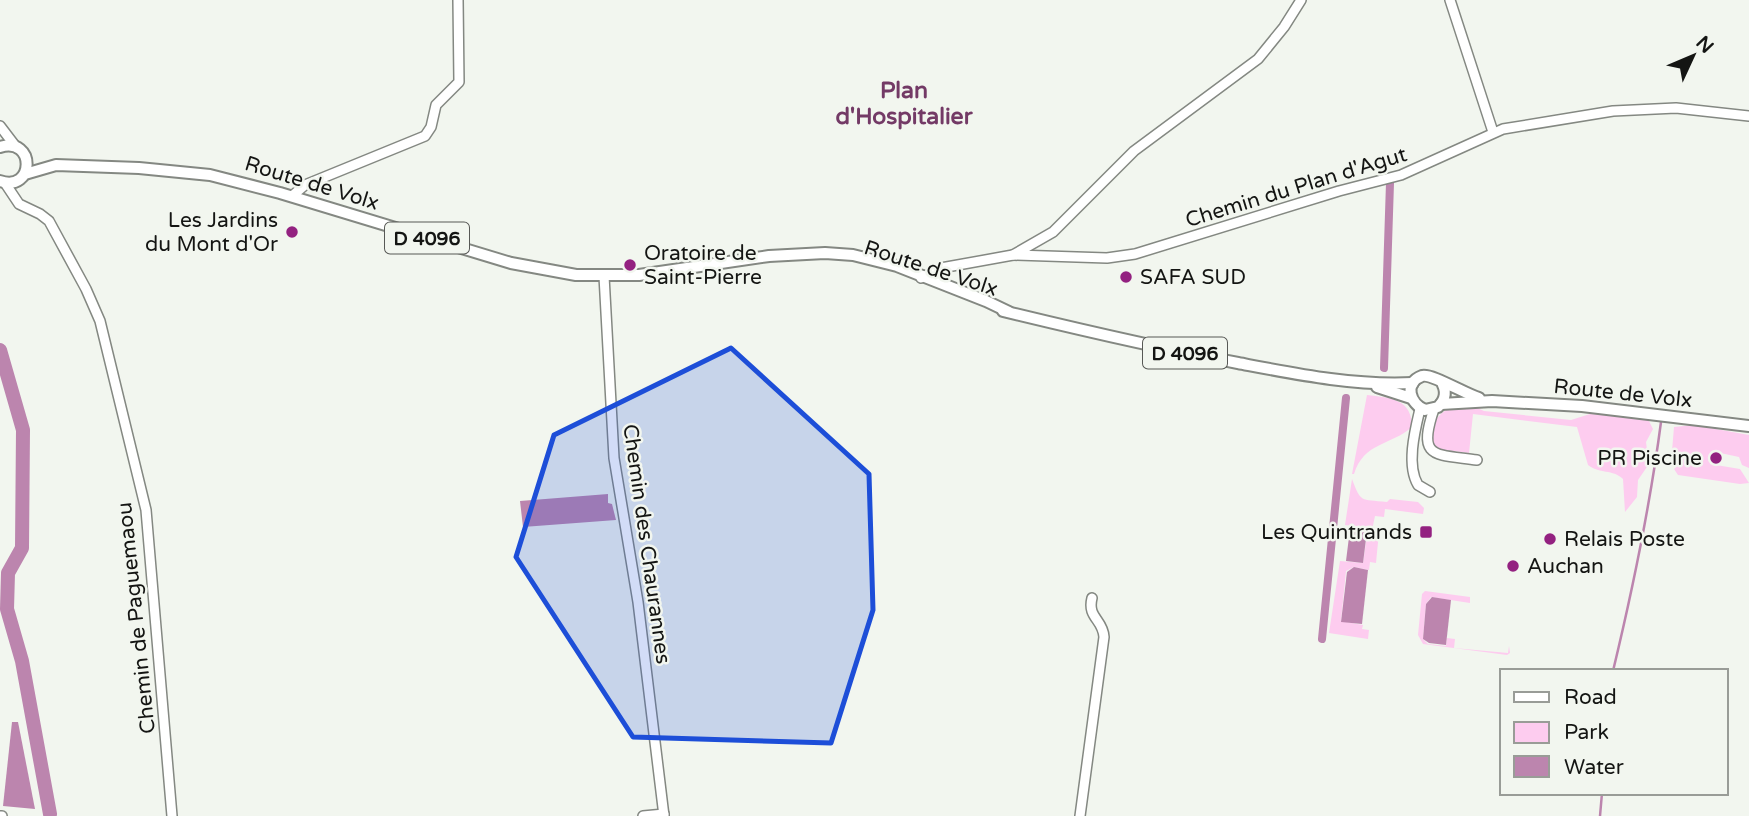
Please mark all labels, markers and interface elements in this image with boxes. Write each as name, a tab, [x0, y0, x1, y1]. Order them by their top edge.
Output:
north arrow	[1658, 21, 1728, 91]
text: N	[1691, 32, 1718, 58]
district label: Plan d'Hospitalier	[836, 77, 974, 131]
street label: Chemin du Plan d'Agut	[1182, 142, 1410, 233]
street label: Route de Volx	[242, 151, 382, 216]
place label: Les Jardins du Mont d'Or	[145, 208, 278, 257]
road number: D 4096	[385, 222, 469, 254]
marker: Les Jardins du Mont d'Or	[284, 224, 300, 240]
street label: Route de Volx	[861, 235, 1001, 302]
place label: Oratoire de Saint-Pierre	[644, 241, 762, 290]
marker: Oratoire de Saint-Pierre	[622, 257, 638, 273]
place label: SAFA SUD	[1140, 265, 1246, 290]
marker: SAFA SUD	[1118, 269, 1134, 285]
road number: D 4096	[1143, 338, 1227, 368]
street label: Route de Volx	[1552, 374, 1693, 413]
street label: Chemin des Chaurannes	[617, 423, 676, 666]
place label: PR Piscine	[1597, 446, 1702, 471]
marker: PR Piscine	[1708, 450, 1724, 466]
street label: Chemin de Paguemaou	[112, 501, 161, 735]
place label: Les Quintrands	[1261, 520, 1412, 545]
marker: Les Quintrands	[1418, 524, 1434, 540]
place label: Relais Poste	[1564, 527, 1685, 552]
marker: Relais Poste	[1542, 531, 1558, 547]
place label: Auchan	[1527, 554, 1604, 579]
marker: Auchan	[1505, 558, 1521, 574]
legend	[1500, 669, 1728, 795]
text: Road	[1564, 685, 1617, 710]
text: Park	[1564, 720, 1609, 745]
text: Water	[1564, 755, 1624, 780]

